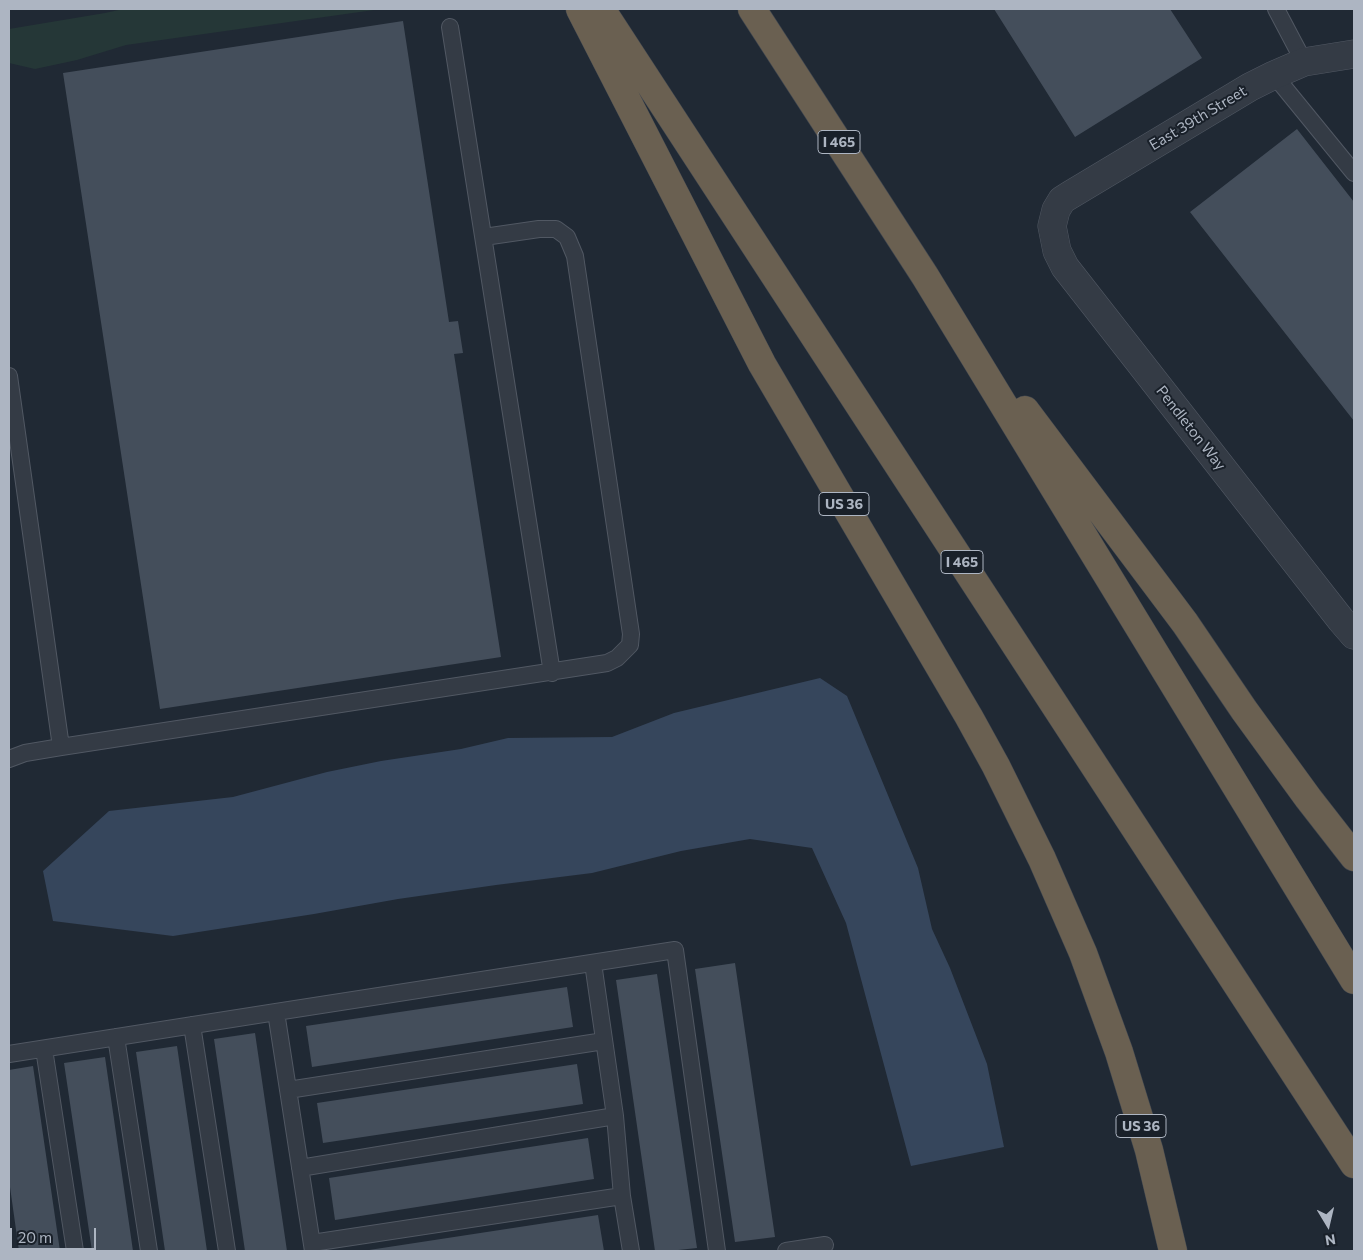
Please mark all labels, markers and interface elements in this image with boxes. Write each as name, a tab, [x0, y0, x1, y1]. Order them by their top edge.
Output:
street label: East 39th Street	[1146, 82, 1250, 154]
road number: I 465	[818, 130, 860, 154]
street label: Pendleton Way	[1152, 382, 1230, 474]
road number: US 36	[819, 492, 869, 516]
road number: I 465	[941, 550, 983, 574]
road number: US 36	[1116, 1114, 1166, 1138]
north arrow	[1303, 1200, 1353, 1250]
scale bar	[12, 1218, 99, 1250]
text: 20 m	[18, 1228, 52, 1246]
text: N	[1324, 1231, 1337, 1250]

